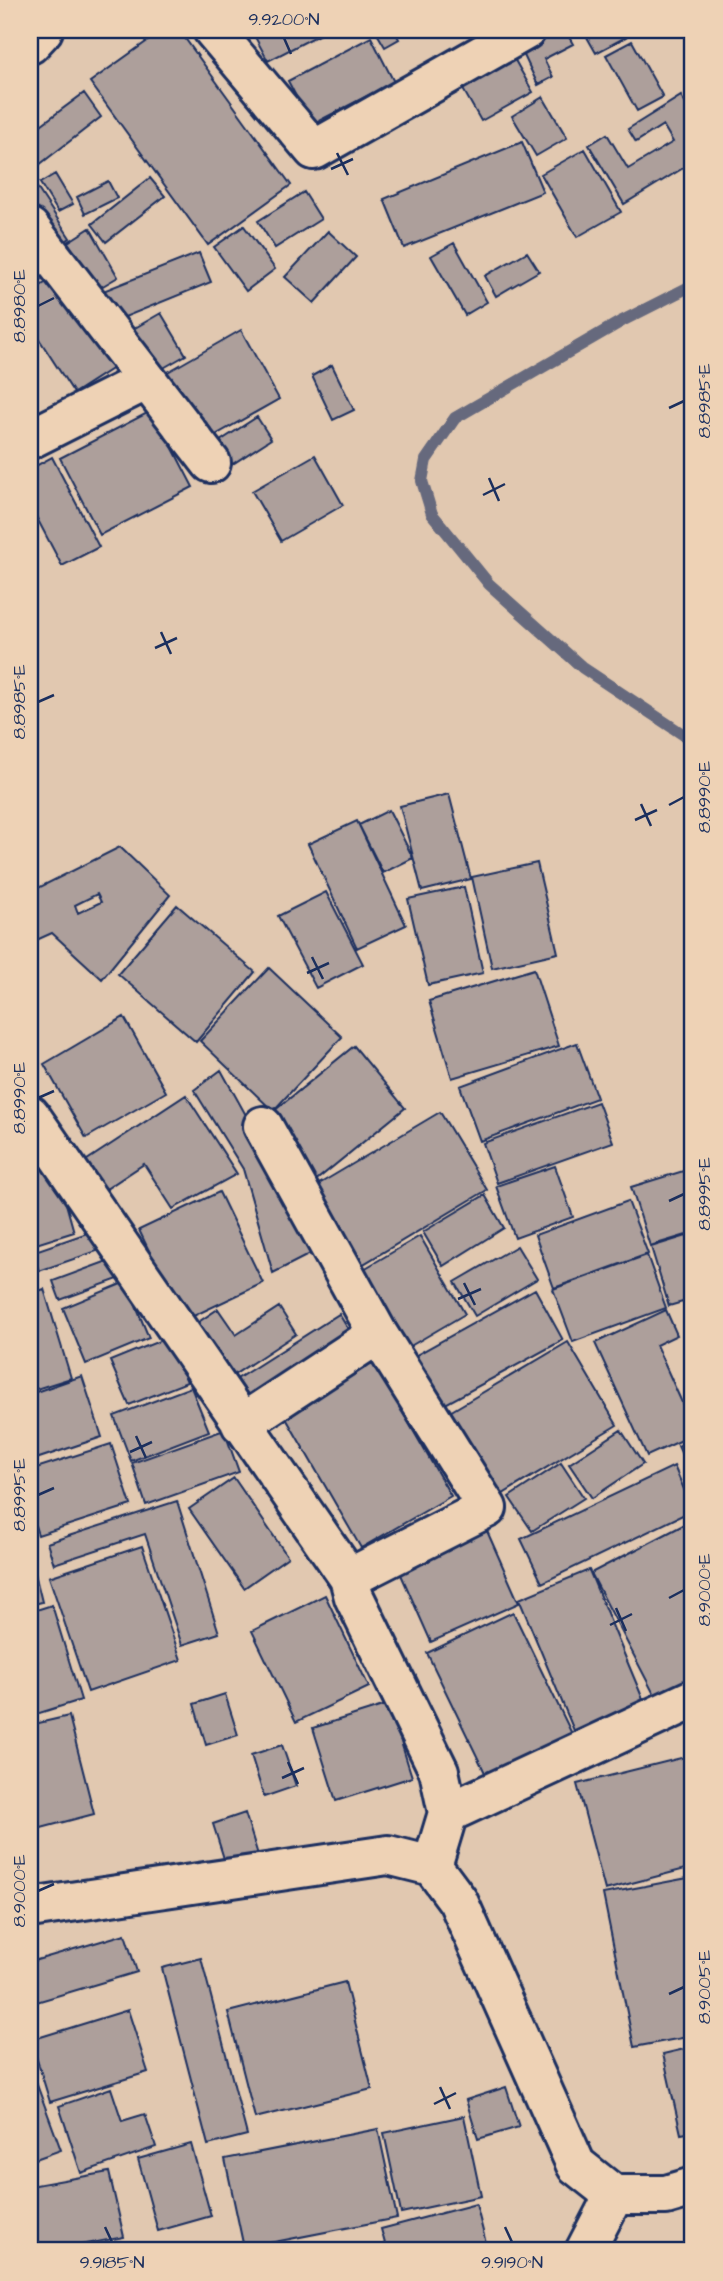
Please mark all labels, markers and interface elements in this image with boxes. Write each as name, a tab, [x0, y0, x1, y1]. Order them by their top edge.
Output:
text: 9.9200°N	[248, 7, 320, 32]
text: 8.8980°E	[7, 269, 32, 343]
text: 8.8985°E	[692, 363, 717, 439]
text: 8.8985°E	[7, 664, 32, 740]
text: 8.8990°E	[692, 760, 717, 833]
text: 8.8990°E	[7, 1061, 32, 1134]
text: 8.8995°E	[692, 1157, 717, 1231]
text: 8.8995°E	[7, 1458, 32, 1532]
text: 8.9000°E	[692, 1553, 717, 1627]
text: 8.9000°E	[7, 1854, 32, 1928]
text: 8.9005°E	[692, 1949, 717, 2024]
text: 9.9185°N	[80, 2250, 145, 2275]
text: 9.9190°N	[481, 2250, 543, 2275]

